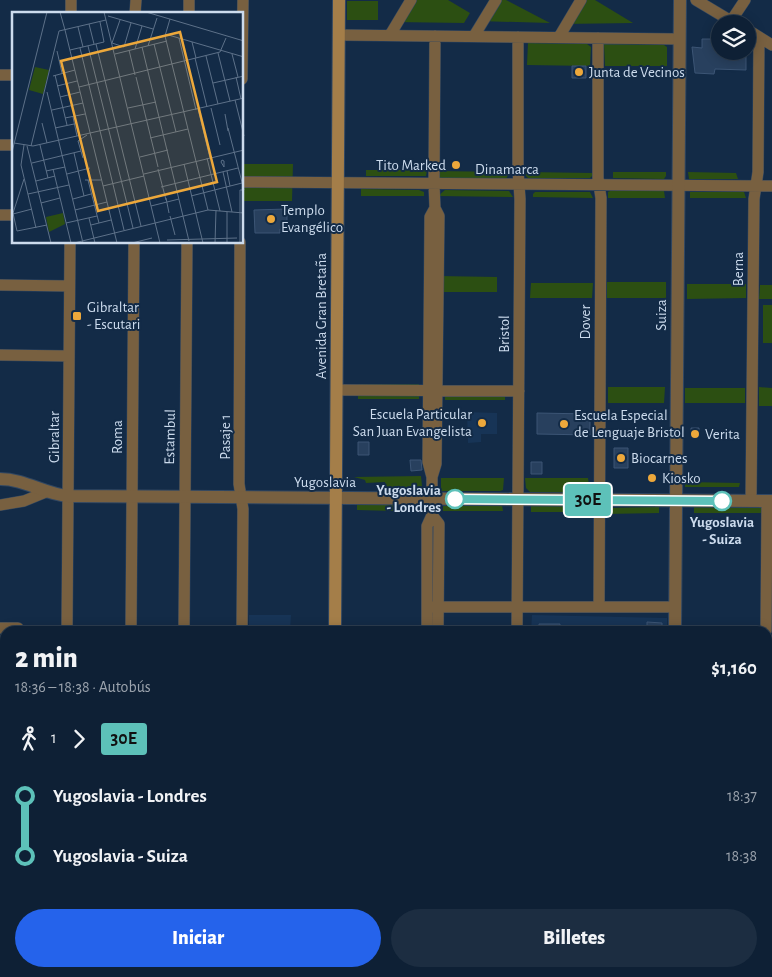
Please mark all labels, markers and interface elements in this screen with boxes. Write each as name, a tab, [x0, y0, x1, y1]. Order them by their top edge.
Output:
inset map	[12, 12, 244, 244]
map controls	[711, 15, 756, 60]
button: layers	[711, 15, 756, 60]
place label: Junta de Vecinos	[589, 65, 685, 80]
marker: Junta de Vecinos	[573, 66, 585, 78]
place label: Tito Marked	[376, 158, 446, 173]
marker: Tito Marked	[450, 159, 462, 171]
street label: Dinamarca	[475, 162, 539, 177]
place label: Templo Evangélico	[281, 203, 343, 235]
marker: Templo Evangélico	[265, 213, 277, 225]
street label: Berna	[731, 252, 746, 286]
street label: Avenida Gran Bretaña	[314, 253, 329, 379]
street label: Suiza	[654, 299, 669, 331]
place label: Gibraltar - Escutari	[87, 300, 140, 332]
street label: Dover	[578, 304, 593, 339]
marker: Gibraltar - Escutari	[71, 310, 83, 322]
street label: Bristol	[497, 315, 512, 353]
place label: Escuela Particular San Juan Evangelista	[353, 407, 472, 439]
place label: Escuela Especial de Lenguaje Bristol	[574, 408, 685, 440]
street label: Estambul	[162, 409, 178, 465]
street label: Gibraltar	[47, 411, 62, 463]
street label: Pasaje 1	[218, 414, 233, 460]
marker: Escuela Particular San Juan Evangelista	[476, 417, 488, 429]
marker: Escuela Especial de Lenguaje Bristol	[558, 418, 570, 430]
street label: Roma	[110, 420, 125, 454]
place label: Verita	[705, 427, 740, 442]
marker: Verita	[689, 428, 701, 440]
place label: Biocarnes	[631, 451, 688, 466]
marker: Biocarnes	[615, 452, 627, 464]
place label: Kiosko	[662, 471, 701, 486]
marker: Kiosko	[646, 472, 658, 484]
street label: Yugoslavia	[294, 475, 356, 490]
place label: Yugoslavia - Londres	[376, 483, 441, 515]
line badge: 30E	[559, 484, 617, 516]
marker: Yugoslavia - Londres	[445, 489, 465, 509]
text: 30E	[575, 491, 601, 509]
marker: Yugoslavia - Suiza	[712, 491, 732, 511]
place label: Yugoslavia - Suiza	[690, 515, 754, 547]
text: 2 min	[15, 645, 78, 673]
text: $1,160	[711, 659, 757, 678]
text: 18:36 – 18:38 · Autobús	[15, 679, 151, 695]
icon: walk	[15, 725, 43, 753]
icon: forward	[65, 725, 93, 753]
text: 1	[51, 730, 57, 746]
text: 30E	[111, 730, 137, 748]
text: Yugoslavia - Londres	[53, 787, 207, 806]
text: 18:37	[727, 788, 757, 804]
text: Yugoslavia - Suiza	[53, 847, 188, 866]
text: 18:38	[726, 848, 757, 864]
button: Iniciar	[15, 909, 381, 967]
button: Billetes	[391, 909, 757, 967]

